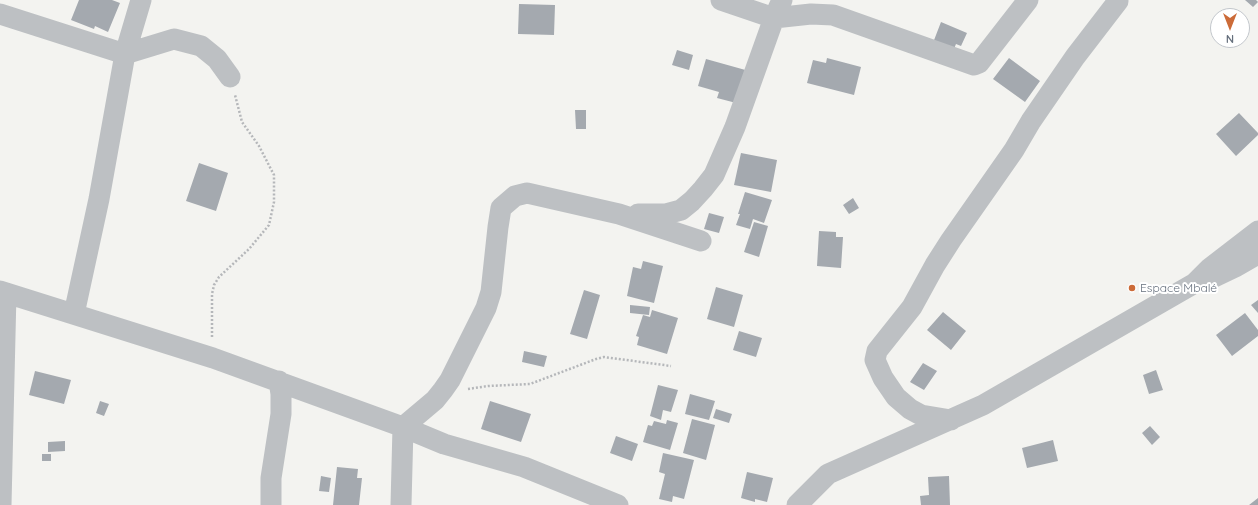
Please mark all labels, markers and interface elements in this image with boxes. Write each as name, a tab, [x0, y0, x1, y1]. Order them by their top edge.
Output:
north arrow	[1210, 8, 1250, 48]
text: N	[1226, 32, 1234, 46]
place label: Espace Mbalé	[1140, 281, 1217, 295]
marker: Espace Mbalé	[1127, 283, 1137, 293]

